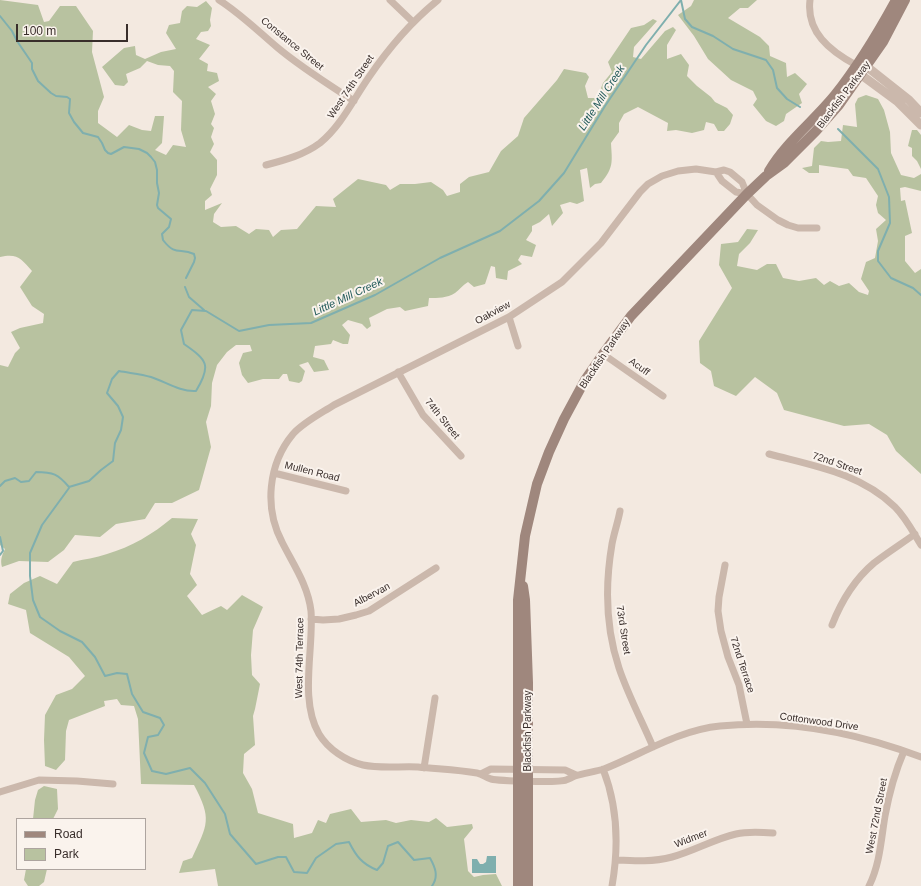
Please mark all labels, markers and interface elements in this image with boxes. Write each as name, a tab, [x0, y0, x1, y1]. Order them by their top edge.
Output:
street label: Constance Street	[258, 15, 326, 73]
scale bar	[18, 16, 130, 42]
text: 100 m	[23, 24, 56, 38]
street label: West 74th Street	[325, 53, 377, 121]
street label: Blackfish Parkway	[815, 59, 873, 131]
water label: Little Mill Creek	[576, 63, 628, 133]
water label: Little Mill Creek	[311, 275, 385, 319]
street label: Oakview	[473, 299, 513, 327]
street label: Blackfish Parkway	[577, 317, 633, 391]
street label: Acuff	[626, 356, 652, 378]
street label: 74th Street	[422, 396, 462, 442]
street label: 72nd Street	[811, 450, 863, 478]
street label: Mullen Road	[283, 459, 341, 485]
street label: Albervan	[352, 580, 392, 610]
street label: 73rd Street	[613, 605, 633, 655]
street label: West 74th Terrace	[293, 617, 307, 699]
street label: 72nd Terrace	[727, 635, 757, 695]
street label: Blackfish Parkway	[522, 690, 534, 772]
street label: Cottonwood Drive	[779, 711, 859, 733]
street label: West 72nd Street	[864, 777, 890, 855]
legend	[16, 818, 146, 870]
text: Road	[54, 827, 83, 841]
street label: Widmer	[673, 827, 709, 851]
text: Park	[54, 847, 79, 861]

